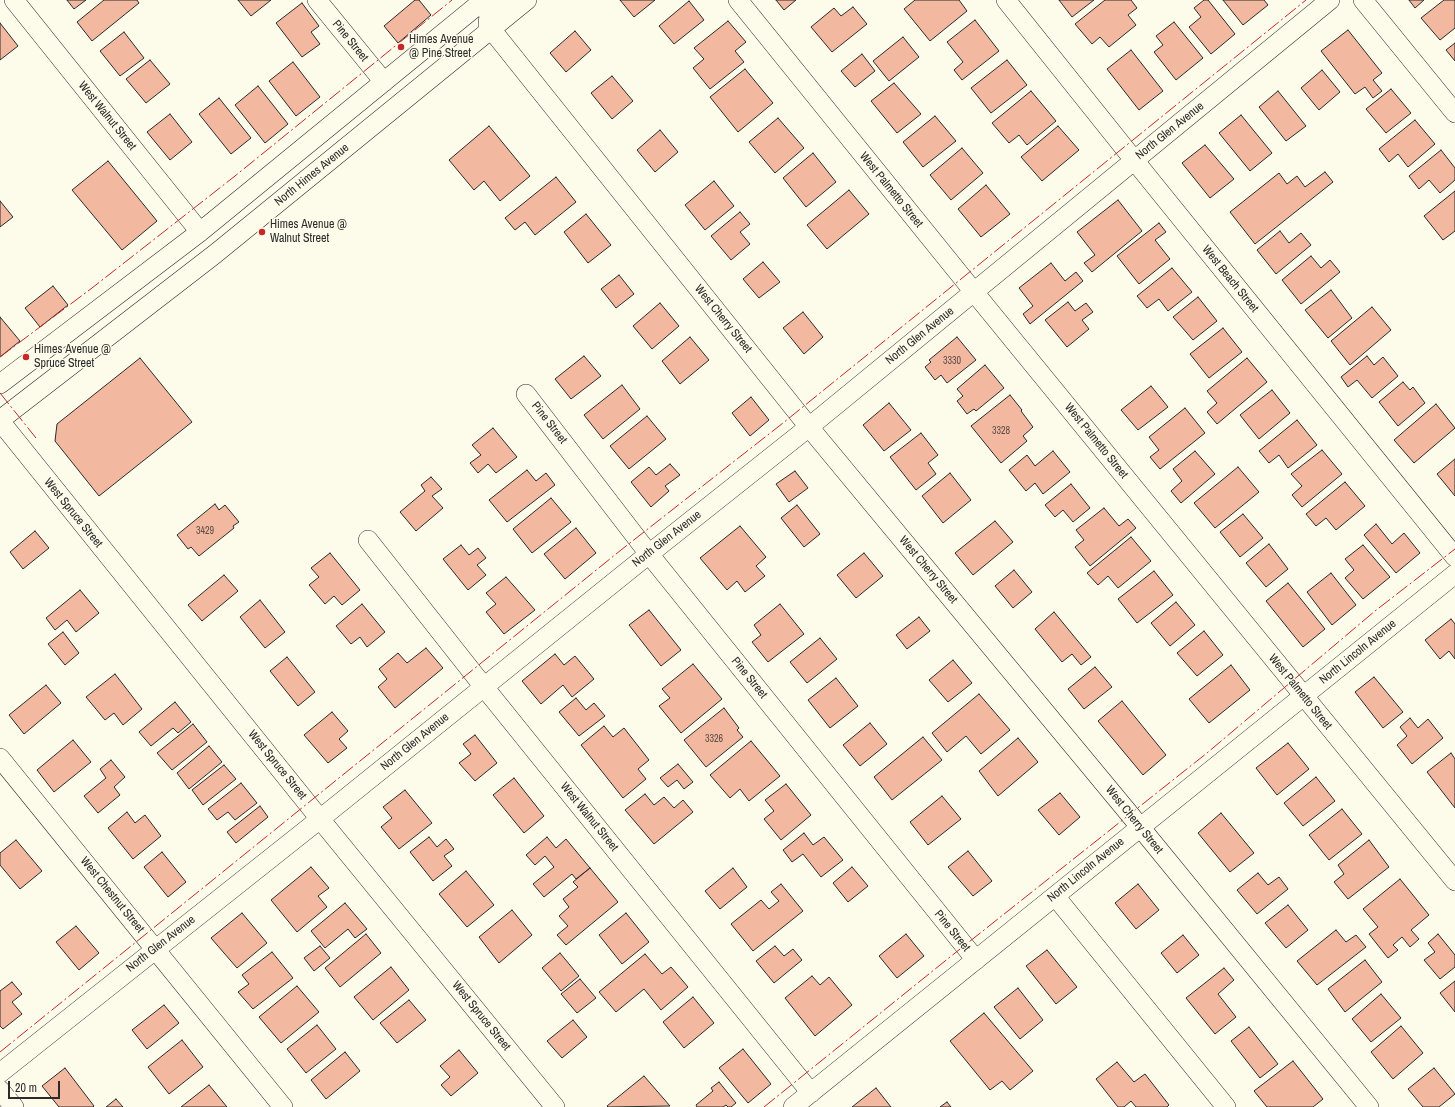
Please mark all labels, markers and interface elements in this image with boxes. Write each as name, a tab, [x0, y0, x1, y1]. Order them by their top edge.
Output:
street label: Pine Street	[329, 17, 371, 65]
place label: Himes Avenue @ Pine Street	[409, 33, 473, 61]
marker: Himes Avenue @ Pine Street	[396, 42, 406, 52]
street label: West Walnut Street	[75, 79, 139, 153]
street label: North Glen Avenue	[1133, 99, 1207, 163]
street label: North Himes Avenue	[272, 141, 352, 209]
street label: West Palmetto Street	[856, 149, 926, 231]
place label: Himes Avenue @ Walnut Street	[270, 218, 347, 246]
marker: Himes Avenue @ Walnut Street	[257, 227, 267, 237]
street label: West Beach Street	[1199, 243, 1261, 315]
street label: West Cherry Street	[691, 282, 755, 356]
street label: North Glen Avenue	[883, 304, 957, 368]
place label: Himes Avenue @ Spruce Street	[34, 343, 111, 371]
marker: Himes Avenue @ Spruce Street	[21, 352, 31, 362]
house number: 3330	[943, 355, 961, 367]
street label: Pine Street	[528, 399, 570, 447]
street label: West Palmetto Street	[1061, 400, 1131, 482]
house number: 3328	[992, 425, 1010, 437]
street label: West Spruce Street	[41, 475, 105, 551]
street label: North Glen Avenue	[630, 508, 704, 570]
house number: 3429	[196, 525, 214, 537]
street label: West Cherry Street	[896, 533, 960, 607]
street label: North Lincoln Avenue	[1317, 617, 1399, 687]
street label: West Palmetto Street	[1265, 651, 1335, 733]
street label: Pine Street	[728, 654, 770, 702]
street label: North Glen Avenue	[378, 710, 452, 774]
street label: West Spruce Street	[245, 727, 309, 803]
house number: 3326	[705, 733, 723, 745]
street label: West Walnut Street	[557, 780, 621, 854]
street label: West Cherry Street	[1102, 783, 1166, 857]
street label: North Lincoln Avenue	[1045, 835, 1127, 905]
street label: West Chestnut Street	[77, 854, 147, 936]
street label: Pine Street	[931, 907, 973, 955]
street label: North Glen Avenue	[124, 913, 198, 975]
street label: West Spruce Street	[449, 978, 513, 1054]
scale bar	[10, 1073, 62, 1099]
text: 20 m	[15, 1080, 37, 1096]

